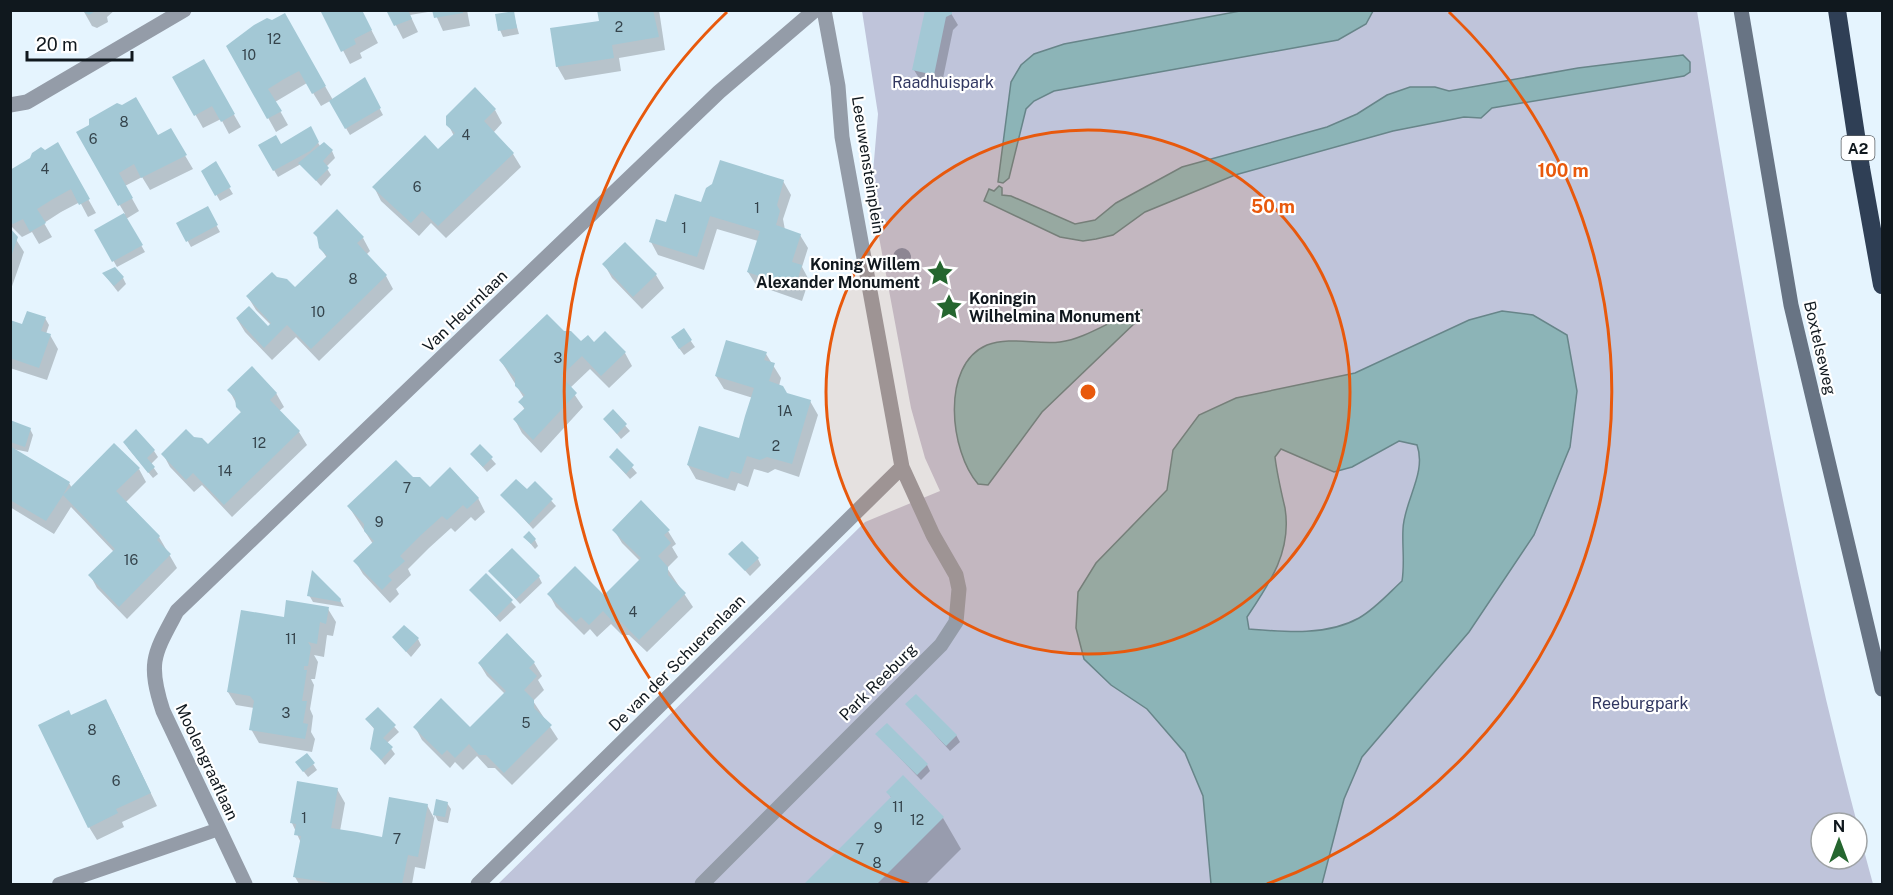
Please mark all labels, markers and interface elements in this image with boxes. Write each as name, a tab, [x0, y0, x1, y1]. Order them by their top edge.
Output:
house number: 2	[615, 19, 623, 35]
scale bar	[27, 24, 132, 62]
house number: 12	[267, 31, 281, 47]
text: 20 m	[36, 34, 78, 55]
house number: 10	[242, 47, 256, 63]
park label: Raadhuispark	[892, 73, 994, 92]
street label: Leeuwensteinplein	[848, 95, 888, 235]
house number: 8	[119, 114, 129, 130]
house number: 4	[462, 127, 471, 143]
house number: 6	[89, 131, 98, 147]
road number: A2	[1842, 136, 1874, 160]
text: 100 m	[1537, 160, 1589, 181]
house number: 4	[41, 161, 50, 177]
house number: 6	[413, 179, 422, 195]
text: 50 m	[1251, 196, 1295, 217]
house number: 1	[754, 200, 760, 216]
house number: 1	[681, 220, 687, 236]
place label: Koning Willem Alexander Monument	[756, 255, 920, 292]
place icon: Koning Willem Alexander Monument	[925, 258, 955, 288]
street label: Van Heurnlaan	[419, 266, 511, 356]
house number: 8	[348, 271, 358, 287]
place label: Koningin Wilhelmina Monument	[969, 289, 1141, 326]
place icon: Koningin Wilhelmina Monument	[934, 292, 964, 322]
street label: Boxtelseweg	[1800, 299, 1840, 397]
house number: 10	[311, 304, 325, 320]
house number: 3	[554, 350, 563, 366]
centre of rings	[1078, 382, 1098, 402]
house number: 1A	[777, 403, 793, 419]
house number: 12	[252, 435, 266, 451]
house number: 2	[772, 438, 780, 454]
house number: 14	[218, 463, 232, 479]
house number: 7	[403, 480, 411, 496]
house number: 9	[375, 514, 384, 530]
house number: 16	[124, 552, 138, 568]
street label: De van der Schuerenlaan	[605, 591, 749, 735]
house number: 4	[629, 604, 638, 620]
house number: 11	[285, 631, 297, 647]
street label: Park Reeburg	[835, 639, 921, 725]
park label: Reeburgpark	[1591, 694, 1689, 713]
street label: Moolengraaflaan	[172, 701, 242, 823]
house number: 3	[282, 705, 291, 721]
house number: 5	[522, 715, 531, 731]
house number: 8	[87, 722, 97, 738]
house number: 6	[112, 773, 121, 789]
house number: 11	[892, 799, 904, 815]
house number: 1	[301, 810, 307, 826]
north arrow	[1809, 811, 1869, 871]
house number: 12	[910, 812, 924, 828]
text: N	[1833, 817, 1845, 836]
house number: 9	[874, 820, 883, 836]
house number: 7	[393, 831, 401, 847]
house number: 7	[856, 841, 864, 857]
house number: 8	[872, 855, 882, 871]

